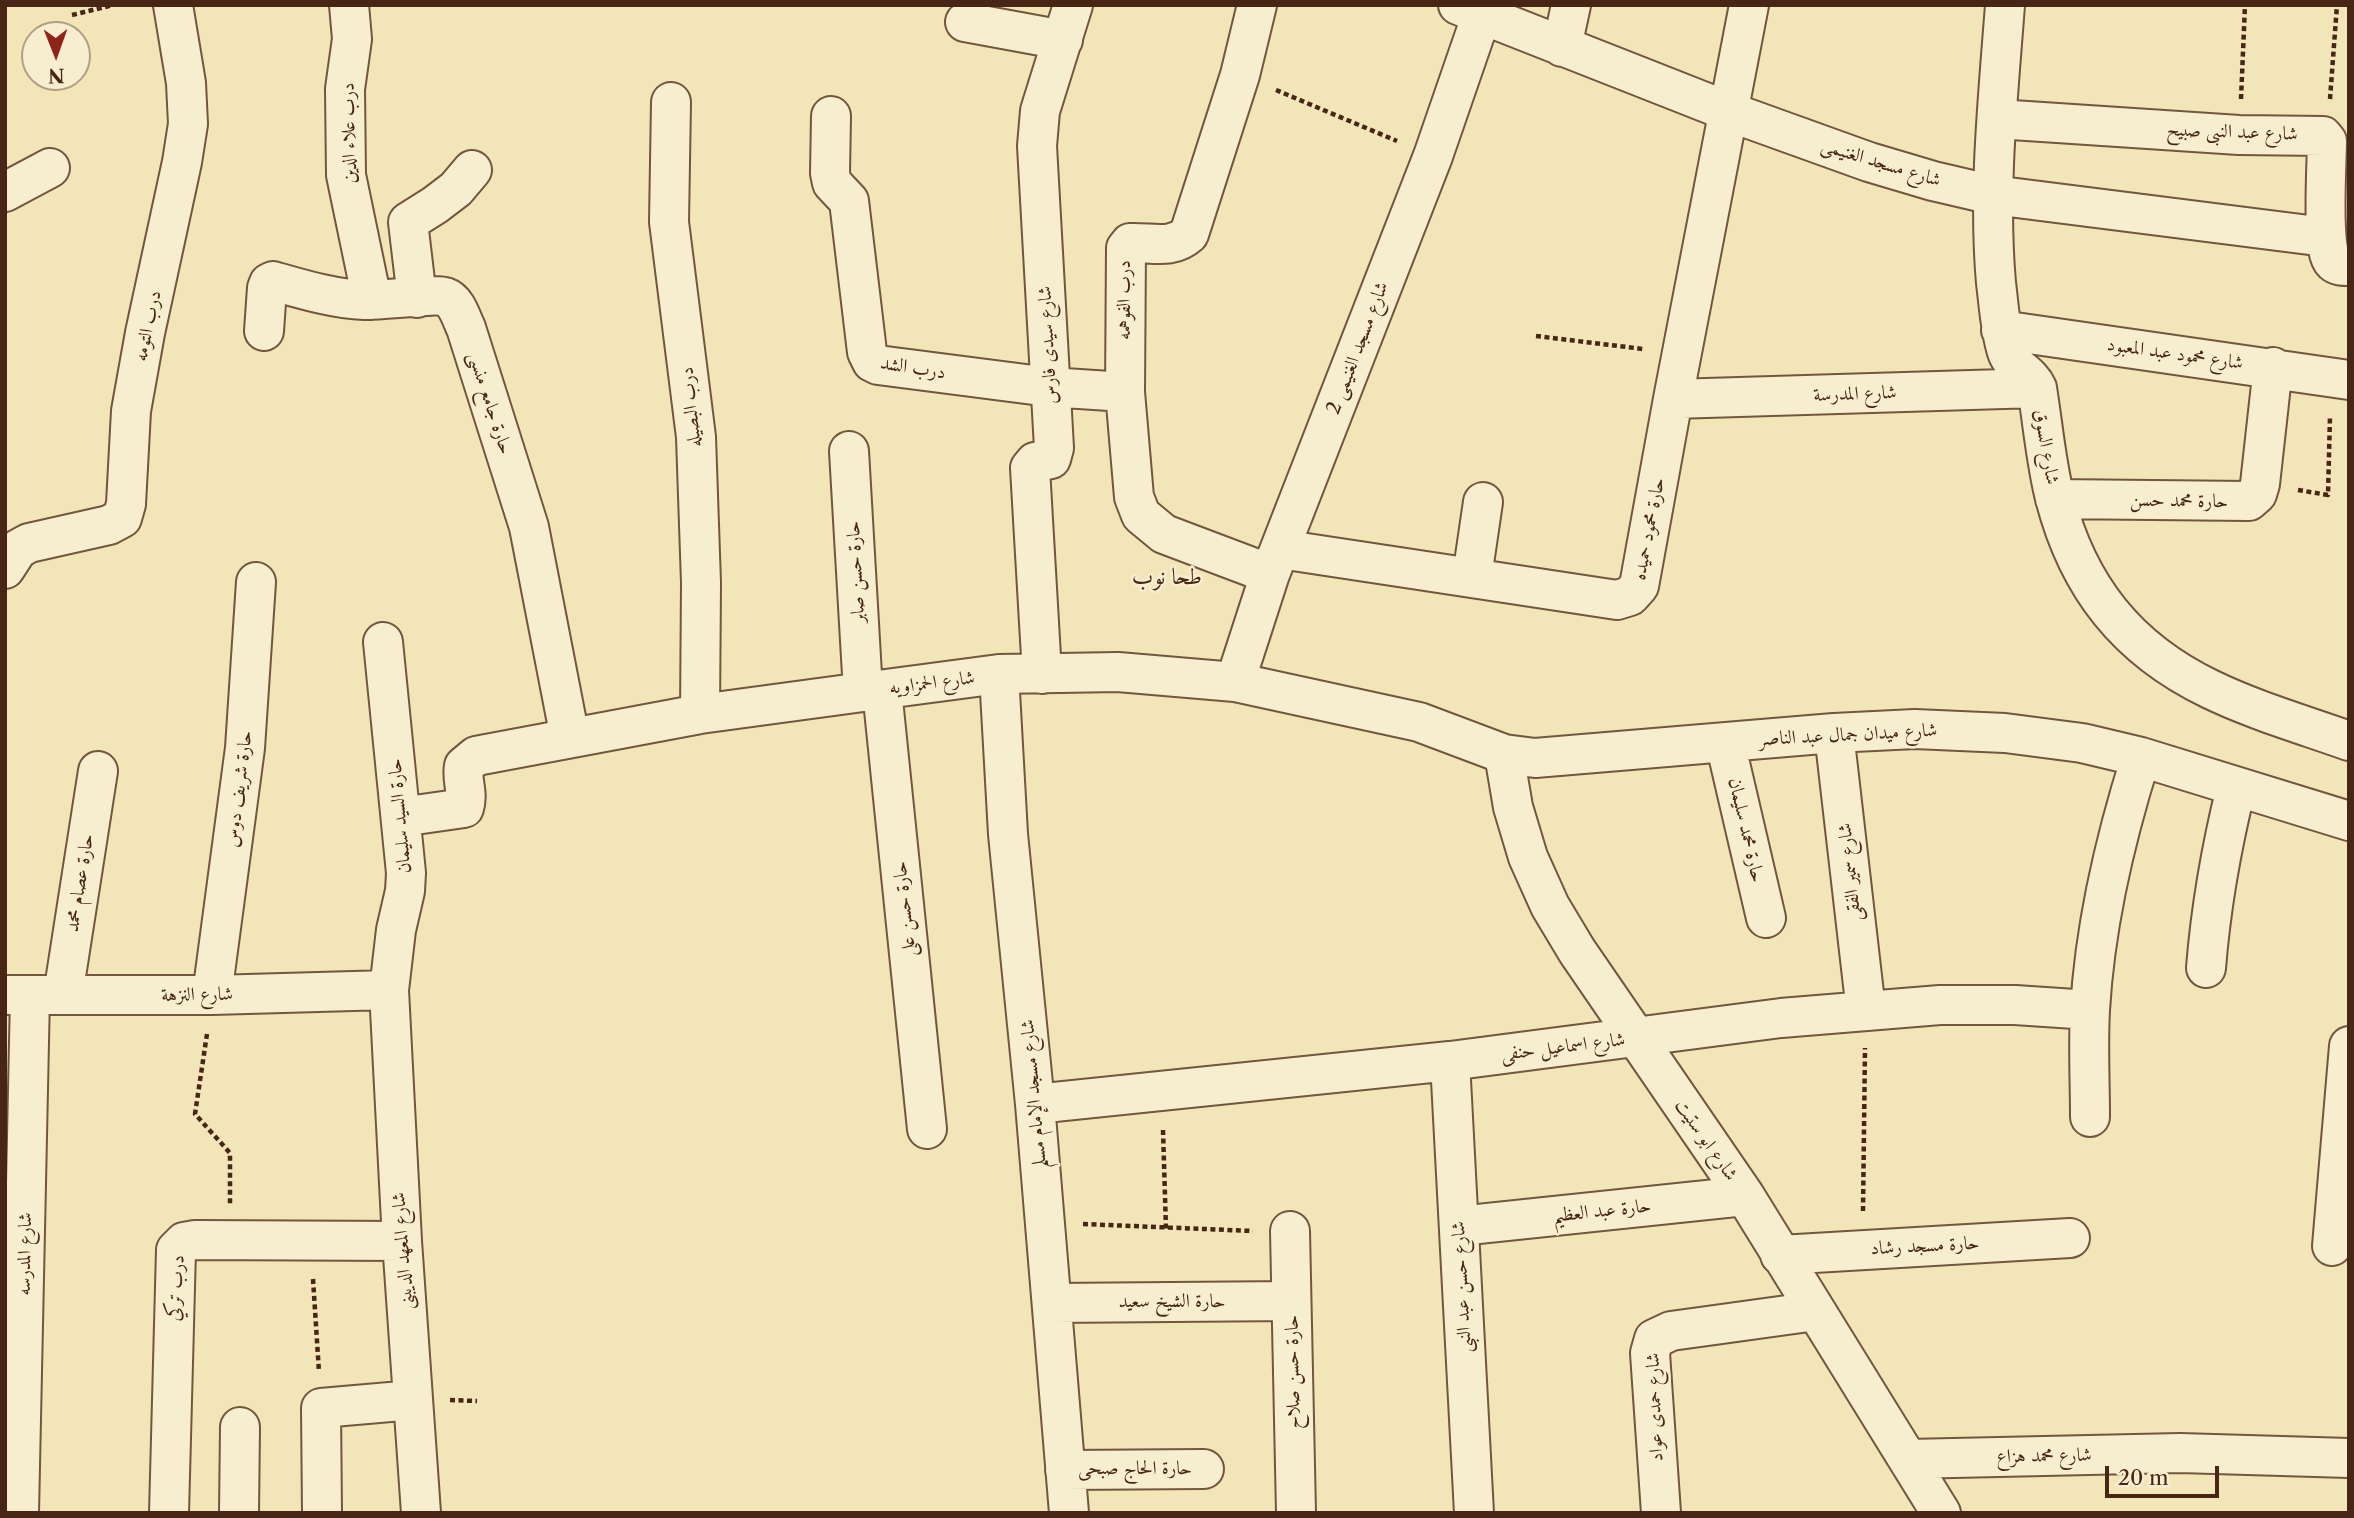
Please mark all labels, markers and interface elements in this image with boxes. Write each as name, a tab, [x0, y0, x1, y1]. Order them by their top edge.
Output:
north arrow	[21, 21, 91, 91]
text: N	[48, 64, 65, 87]
street label: درب علاء الدين	[337, 82, 361, 184]
street label: شارع عبد النبى صبيح	[2166, 118, 2298, 146]
street label: شارع مسجد الغنيمى	[1818, 134, 1944, 192]
street label: درب الفوهمه	[1114, 260, 1136, 340]
street label: شارع مسجد الغنيمى 2	[1322, 279, 1394, 417]
street label: شارع سيدى فارس	[1034, 285, 1062, 405]
street label: درب التومه	[129, 288, 167, 364]
street label: شارع محمود عبد المعبود	[2105, 333, 2245, 375]
street label: حارة جامع منسى	[463, 349, 517, 457]
street label: درب الشد	[879, 352, 947, 384]
street label: درب البصيله	[675, 366, 707, 448]
street label: شارع المدرسة	[1813, 381, 1897, 407]
street label: شارع السوق	[2028, 408, 2064, 486]
street label: حارة محمود حميده	[1628, 476, 1670, 582]
street label: حارة محمد حسن	[2130, 489, 2228, 513]
street label: حارة حسن صابر	[842, 520, 870, 624]
district label: طحا نوب	[1132, 563, 1202, 591]
street label: شارع الحمزاويه	[888, 666, 976, 700]
street label: شارع ميدان جمال عبد الناصر	[1758, 719, 1938, 751]
street label: حارة شريف دوس	[221, 729, 257, 849]
street label: حارة السيد سليمان	[384, 757, 416, 875]
street label: حارة محمد سليمان	[1723, 776, 1769, 884]
street label: شارع سمير الفقى	[1834, 822, 1866, 922]
street label: حارة عصام محمد	[61, 832, 99, 934]
street label: حارة حسن على	[889, 860, 921, 958]
street label: شارع النزهة	[161, 983, 233, 1007]
street label: شارع مسجد الإمام مسلم	[1016, 1019, 1052, 1169]
street label: شارع اسماعيل حنفى	[1500, 1028, 1626, 1066]
street label: شارع ابو ستيت	[1670, 1095, 1742, 1185]
street label: شارع المعهد الديبنى	[388, 1191, 418, 1311]
street label: حارة عبد العظيم	[1552, 1195, 1652, 1227]
street label: شارع المدرسه	[13, 1212, 37, 1296]
street label: شارع حسن عبد النبى	[1447, 1221, 1477, 1353]
street label: حارة مسجد رشاد	[1870, 1232, 1980, 1260]
street label: درب تركي	[162, 1254, 190, 1322]
street label: حارة الشيخ سعيد	[1119, 1291, 1225, 1313]
street label: حارة حسن صلاح	[1281, 1315, 1305, 1429]
street label: شارع حمدى عواد	[1642, 1352, 1668, 1462]
street label: شارع محمد هزاع	[1996, 1444, 2092, 1468]
scale bar	[2109, 1452, 2223, 1496]
street label: حارة الحاج صبحى	[1078, 1458, 1192, 1480]
text: 20 m	[2118, 1465, 2169, 1490]

